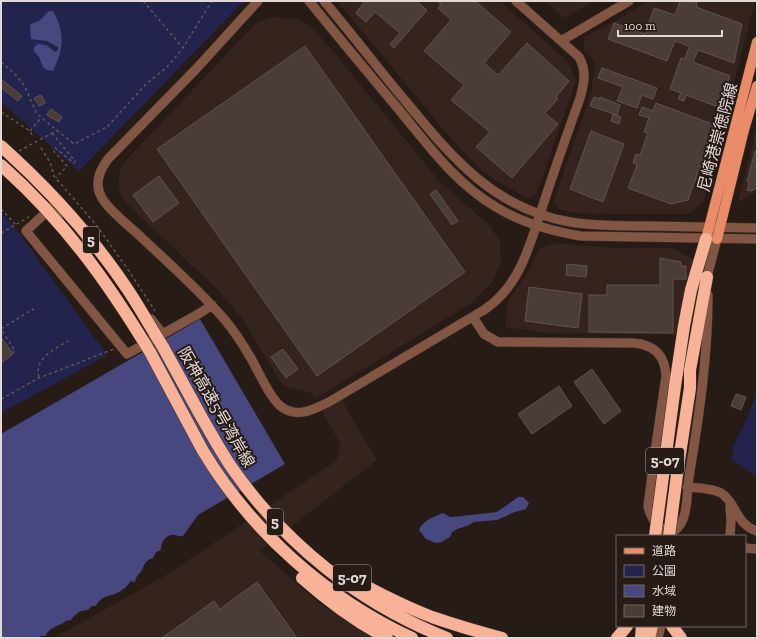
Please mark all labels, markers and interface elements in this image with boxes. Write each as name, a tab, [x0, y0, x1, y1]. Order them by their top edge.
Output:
scale bar	[618, 12, 722, 38]
text: 100 m	[624, 19, 656, 33]
street label: 尼崎港崇徳院線	[694, 81, 741, 194]
road number: 5	[83, 227, 99, 253]
street label: 阪神高速5号湾岸線	[174, 344, 259, 471]
road number: 5-07	[646, 448, 684, 474]
road number: 5	[267, 509, 283, 535]
legend	[616, 535, 746, 627]
text: 道路	[652, 544, 676, 558]
text: 公園	[652, 564, 676, 578]
road number: 5-07	[333, 565, 371, 591]
text: 水域	[652, 584, 676, 598]
text: 建物	[652, 604, 676, 618]

